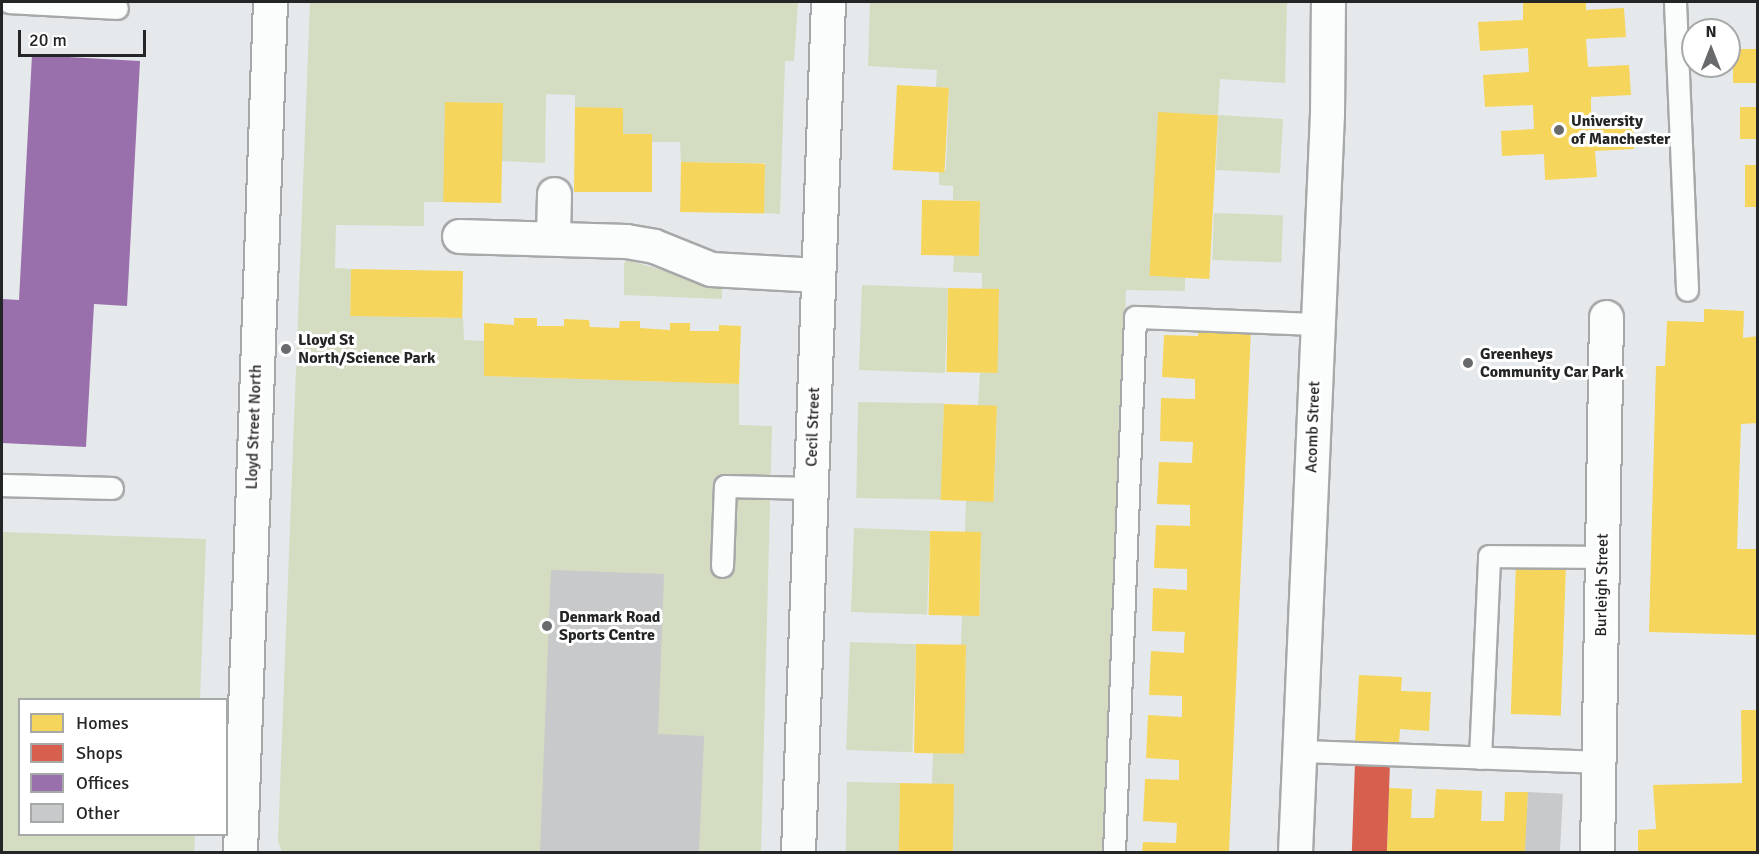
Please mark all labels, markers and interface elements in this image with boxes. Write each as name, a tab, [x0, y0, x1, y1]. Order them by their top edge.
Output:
scale bar	[21, 18, 148, 56]
north arrow	[1681, 18, 1741, 78]
text: N	[1705, 22, 1717, 42]
text: 20 m	[29, 29, 67, 51]
place label: University of Manchester	[1571, 111, 1670, 149]
marker: University of Manchester	[1552, 123, 1566, 137]
place label: Lloyd St North/Science Park	[298, 330, 435, 368]
marker: Lloyd St North/Science Park	[279, 342, 293, 356]
place label: Greenheys Community Car Park	[1480, 344, 1624, 382]
marker: Greenheys Community Car Park	[1461, 356, 1475, 370]
street label: Lloyd Street North	[242, 364, 266, 490]
street label: Acomb Street	[1302, 381, 1324, 473]
street label: Cecil Street	[802, 387, 824, 467]
street label: Burleigh Street	[1591, 533, 1613, 637]
place label: Denmark Road Sports Centre	[559, 607, 660, 645]
marker: Denmark Road Sports Centre	[540, 619, 554, 633]
legend	[18, 698, 228, 836]
text: Homes	[76, 712, 129, 734]
text: Shops	[76, 742, 123, 764]
text: Offices	[76, 772, 129, 794]
text: Other	[76, 802, 120, 824]

